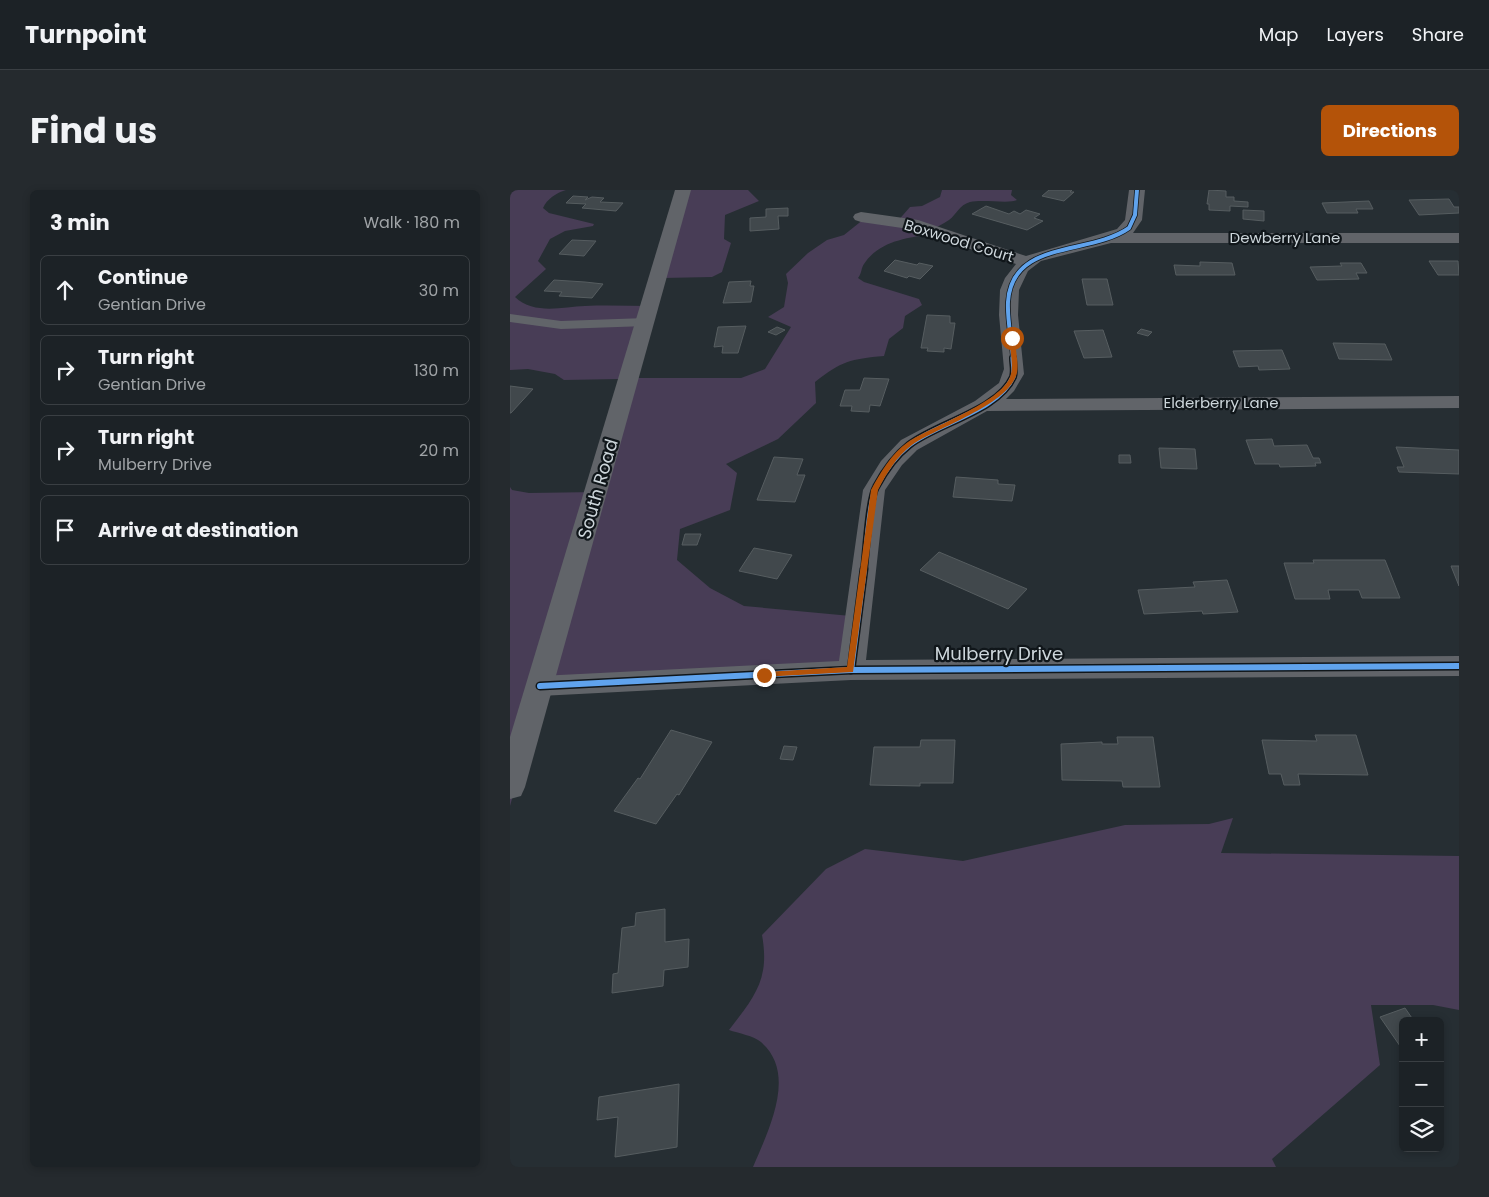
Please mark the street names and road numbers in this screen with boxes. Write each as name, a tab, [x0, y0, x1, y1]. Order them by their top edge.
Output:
street label: Boxwood Court	[902, 214, 1016, 267]
street label: Dewberry Lane	[1230, 227, 1340, 248]
street label: Elderberry Lane	[1163, 392, 1279, 413]
street label: South Road	[571, 436, 624, 542]
street label: Mulberry Drive	[935, 641, 1063, 666]

